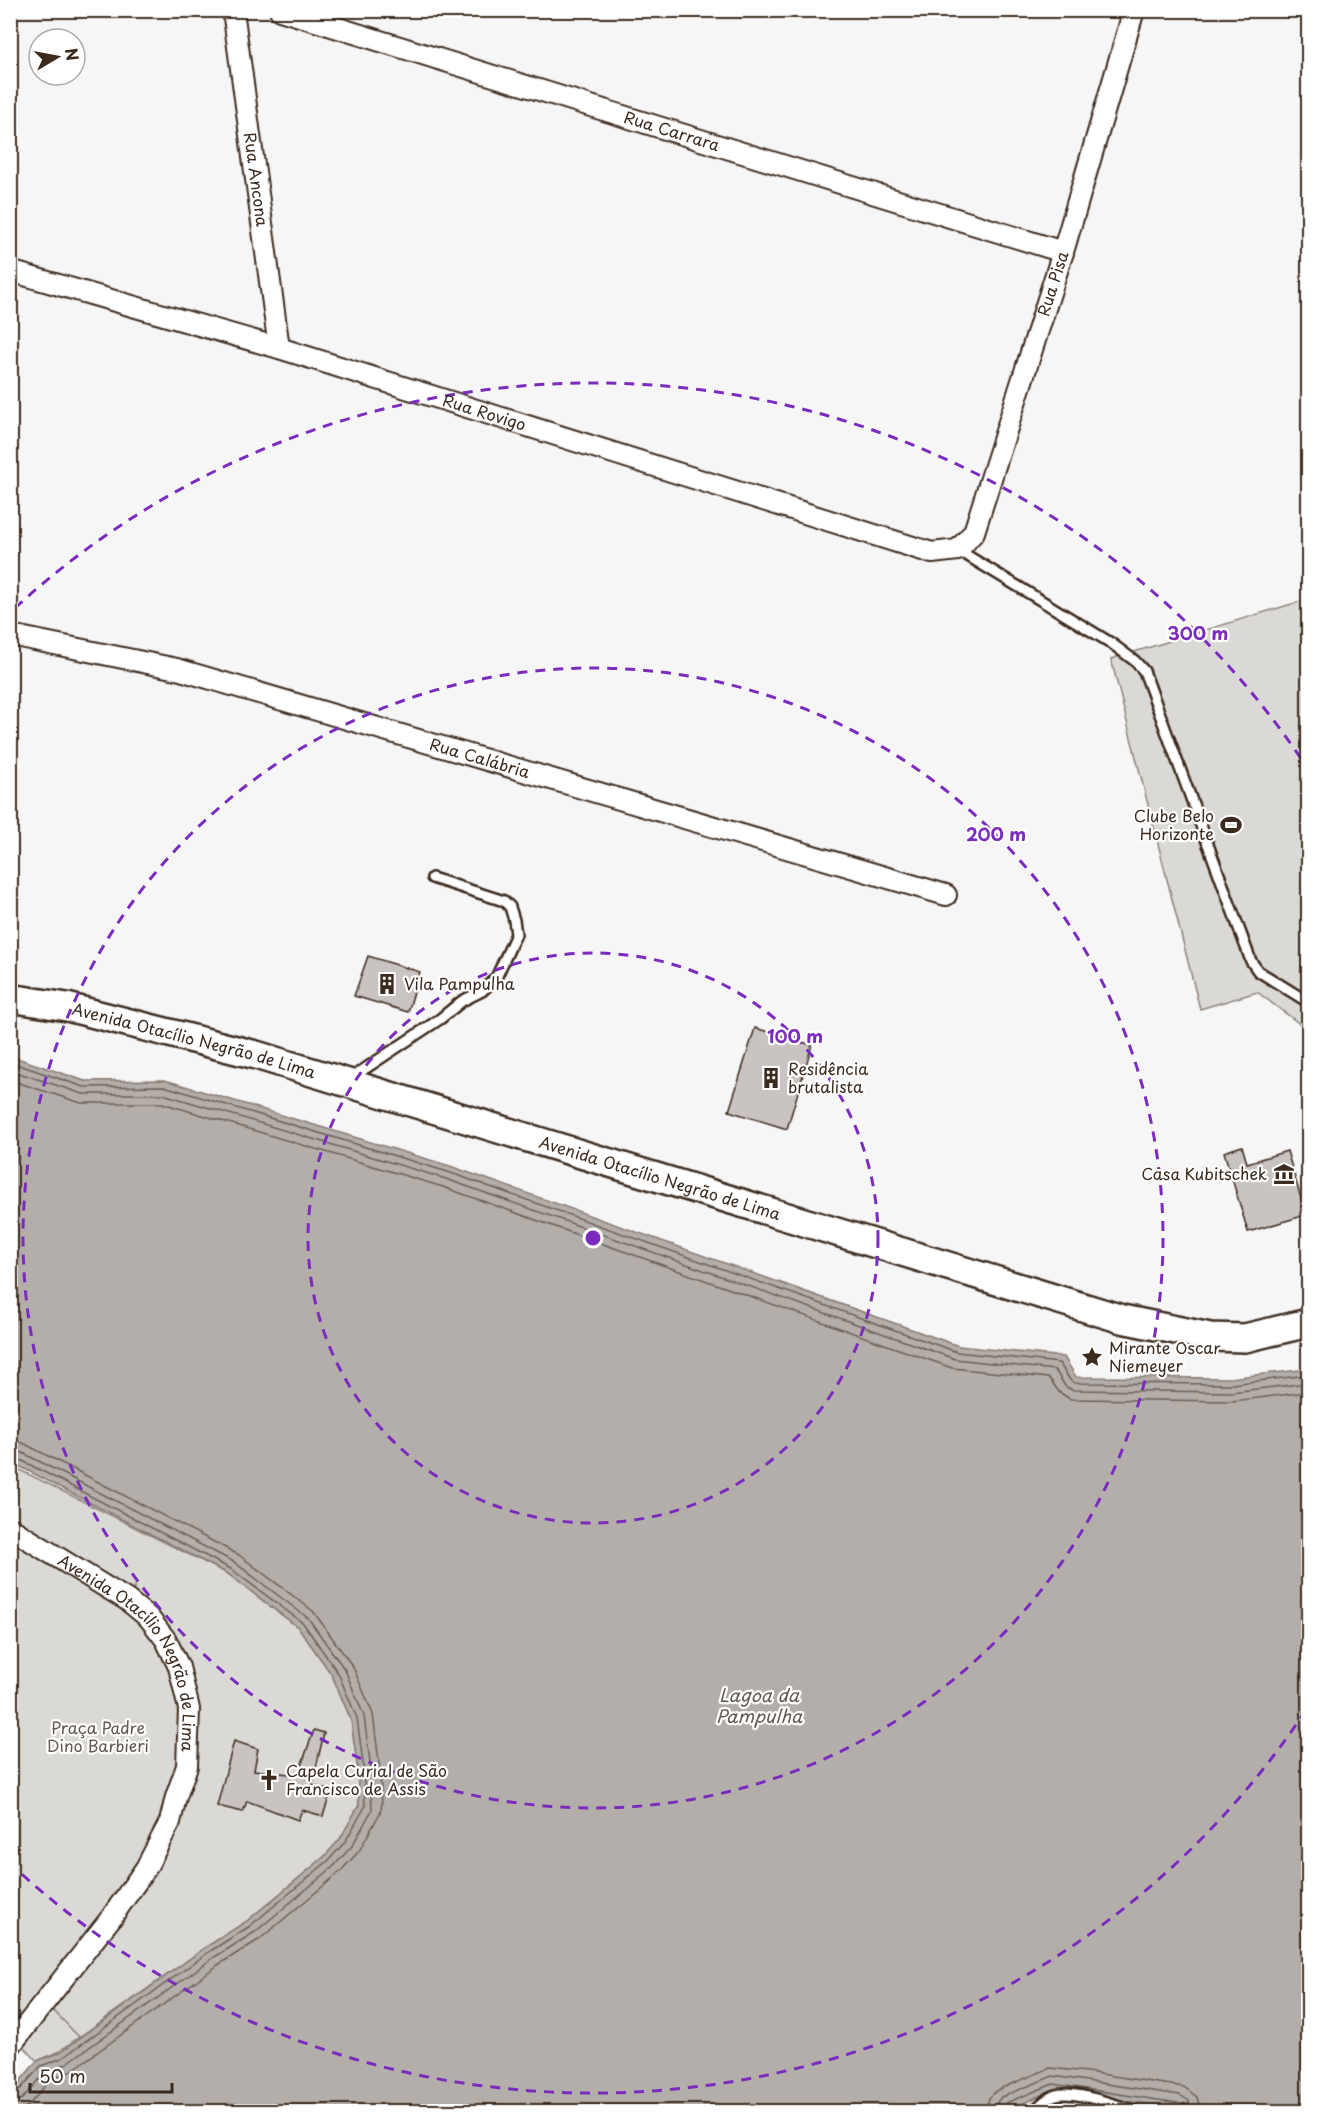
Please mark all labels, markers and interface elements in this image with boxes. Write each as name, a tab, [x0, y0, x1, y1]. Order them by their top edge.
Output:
north arrow	[27, 27, 87, 87]
text: N	[60, 46, 86, 63]
street label: Rua Carrara	[621, 104, 723, 156]
street label: Rua Ancona	[239, 131, 275, 228]
street label: Rua Pisa	[1030, 248, 1074, 319]
street label: Rua Rovigo	[440, 387, 529, 436]
text: 300 m	[1168, 619, 1228, 646]
street label: Rua Calábria	[427, 731, 533, 783]
place label: Clube Belo Horizonte	[1134, 803, 1214, 845]
sports icon: Clube Belo Horizonte	[1219, 813, 1243, 837]
text: 200 m	[966, 820, 1026, 847]
place label: Vila Pampulha	[404, 971, 515, 995]
building icon: Vila Pampulha	[375, 972, 399, 996]
street label: Avenida Otacílio Negrão de Lima	[70, 996, 320, 1084]
text: 100 m	[767, 1022, 823, 1049]
place label: Residência brutalista	[788, 1056, 868, 1098]
building icon: Residência brutalista	[759, 1066, 783, 1090]
street label: Avenida Otacílio Negrão de Lima	[537, 1129, 785, 1225]
place label: Casa Kubitschek	[1141, 1161, 1267, 1185]
museum icon: Casa Kubitschek	[1272, 1162, 1296, 1186]
centre of rings	[583, 1228, 603, 1248]
place label: Mirante Oscar Niemeyer	[1109, 1335, 1221, 1377]
place icon: Mirante Oscar Niemeyer	[1080, 1345, 1104, 1369]
street label: Avenida Otacílio Negrão de Lima	[54, 1548, 202, 1753]
water label: Lagoa da Pampulha	[716, 1681, 803, 1729]
park label: Praça Padre Dino Barbieri	[47, 1715, 149, 1757]
place label: Capela Curial de São Francisco de Assis	[286, 1758, 447, 1800]
church icon: Capela Curial de São Francisco de Assis	[257, 1768, 281, 1792]
scale bar	[30, 2056, 172, 2094]
text: 50 m	[39, 2062, 86, 2089]

